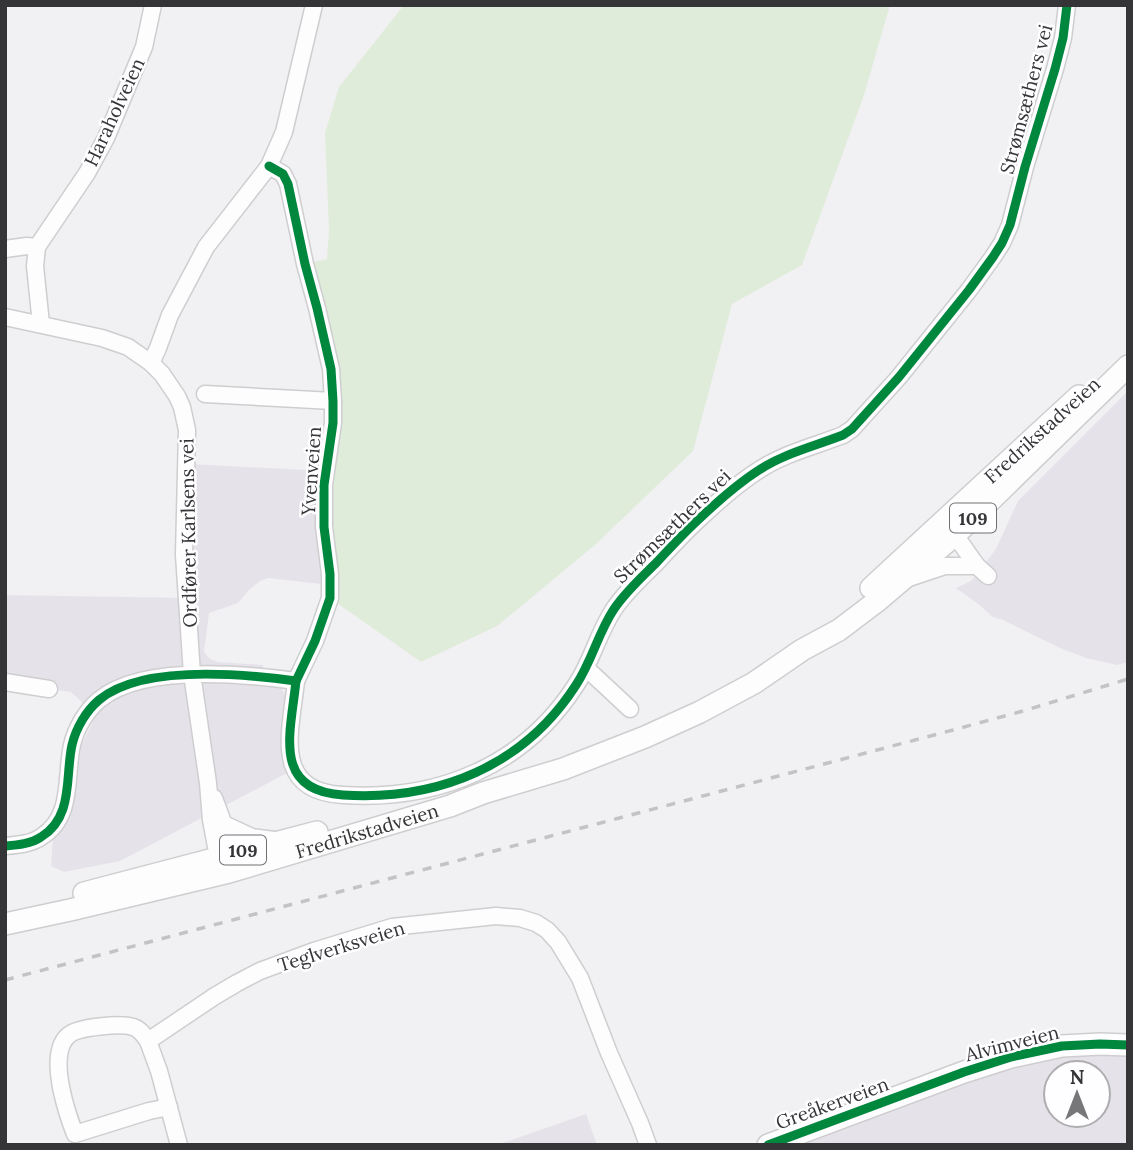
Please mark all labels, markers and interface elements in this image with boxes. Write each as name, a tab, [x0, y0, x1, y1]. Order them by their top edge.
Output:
street label: Strømsæthers vei	[994, 22, 1058, 176]
street label: Haraholveien	[78, 54, 150, 170]
street label: Fredrikstadveien	[979, 372, 1105, 488]
street label: Yvenveien	[296, 426, 326, 517]
street label: Ordfører Karlsens vei	[174, 438, 202, 628]
street label: Strømsæthers vei	[608, 464, 736, 588]
road number: 109	[950, 504, 996, 532]
street label: Fredrikstadveien	[293, 798, 441, 863]
road number: 109	[220, 836, 266, 864]
street label: Teglverksveien	[275, 915, 407, 977]
street label: Alvimveien	[962, 1020, 1061, 1066]
north arrow	[1042, 1059, 1112, 1129]
text: N	[1070, 1065, 1085, 1089]
street label: Greåkerveien	[772, 1071, 892, 1135]

